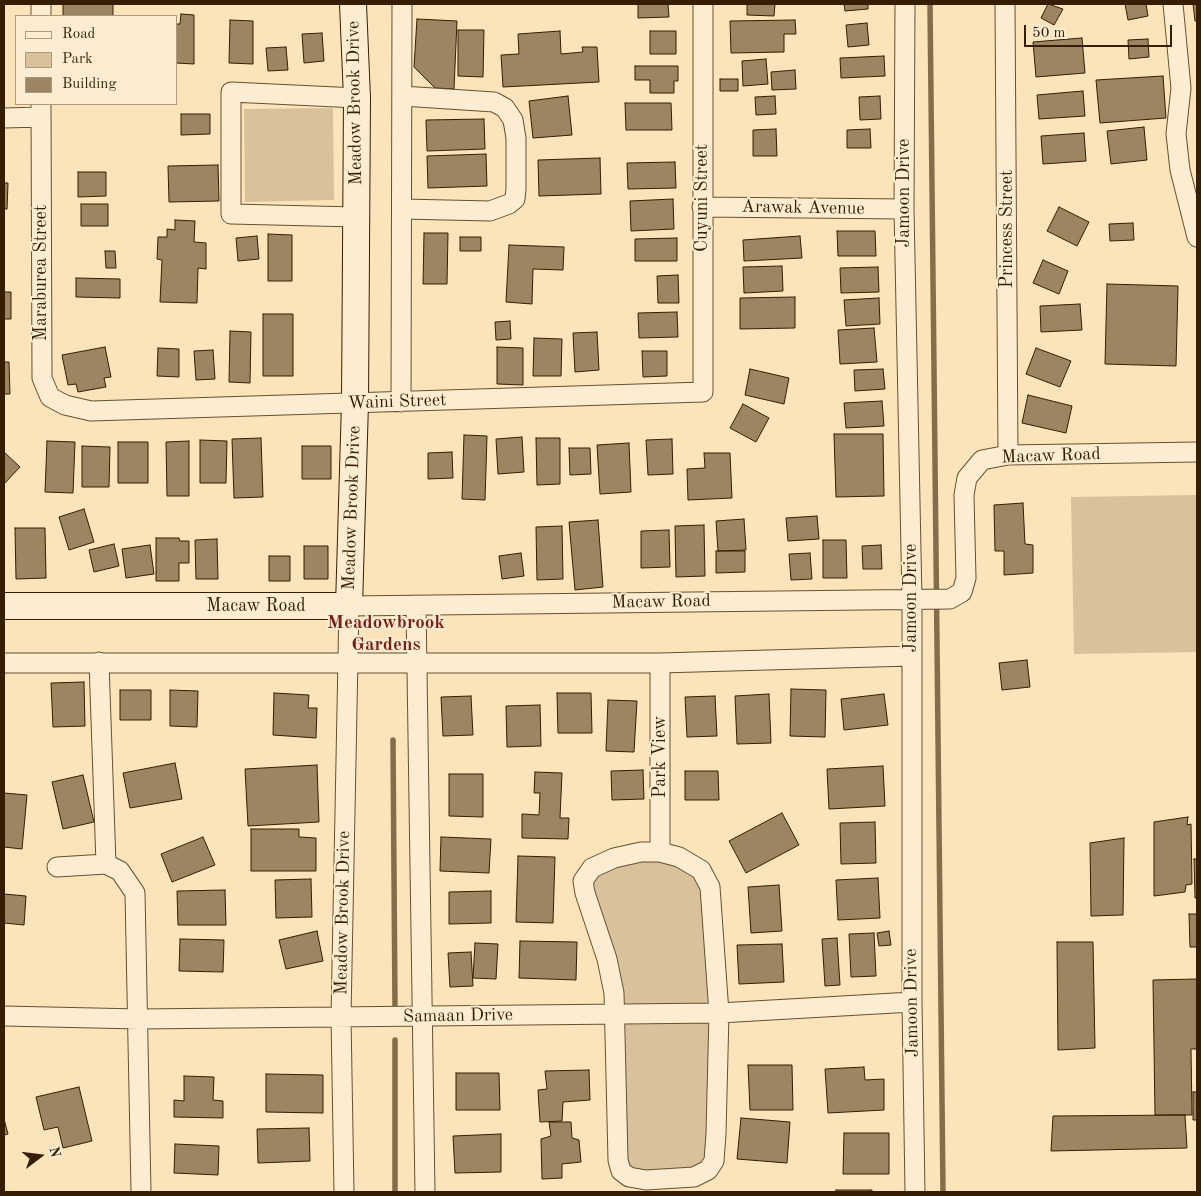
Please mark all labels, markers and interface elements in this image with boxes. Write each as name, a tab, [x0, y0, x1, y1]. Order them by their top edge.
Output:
legend	[15, 15, 178, 105]
scale bar	[1026, 15, 1174, 47]
street label: Meadow Brook Drive	[343, 21, 367, 185]
text: 50 m	[1032, 26, 1066, 41]
text: Road	[62, 27, 95, 42]
text: Park	[62, 52, 93, 67]
text: Building	[62, 77, 117, 92]
street label: Jamoon Drive	[893, 139, 915, 247]
street label: Cuyuni Street	[691, 144, 713, 252]
street label: Princess Street	[996, 170, 1018, 288]
street label: Arawak Avenue	[741, 196, 865, 220]
street label: Maraburea Street	[30, 205, 52, 341]
street label: Waini Street	[347, 389, 447, 415]
street label: Meadow Brook Drive	[338, 425, 366, 591]
street label: Macaw Road	[1001, 443, 1101, 469]
street label: Jamoon Drive	[900, 544, 922, 652]
street label: Macaw Road	[611, 590, 711, 614]
street label: Macaw Road	[206, 595, 306, 617]
district label: Meadowbrook Gardens	[327, 612, 445, 656]
street label: Park View	[649, 716, 671, 798]
street label: Meadow Brook Drive	[331, 831, 355, 995]
street label: Jamoon Drive	[900, 948, 924, 1058]
street label: Samaan Drive	[403, 1004, 513, 1028]
north arrow	[15, 1131, 65, 1181]
text: N	[46, 1145, 63, 1159]

